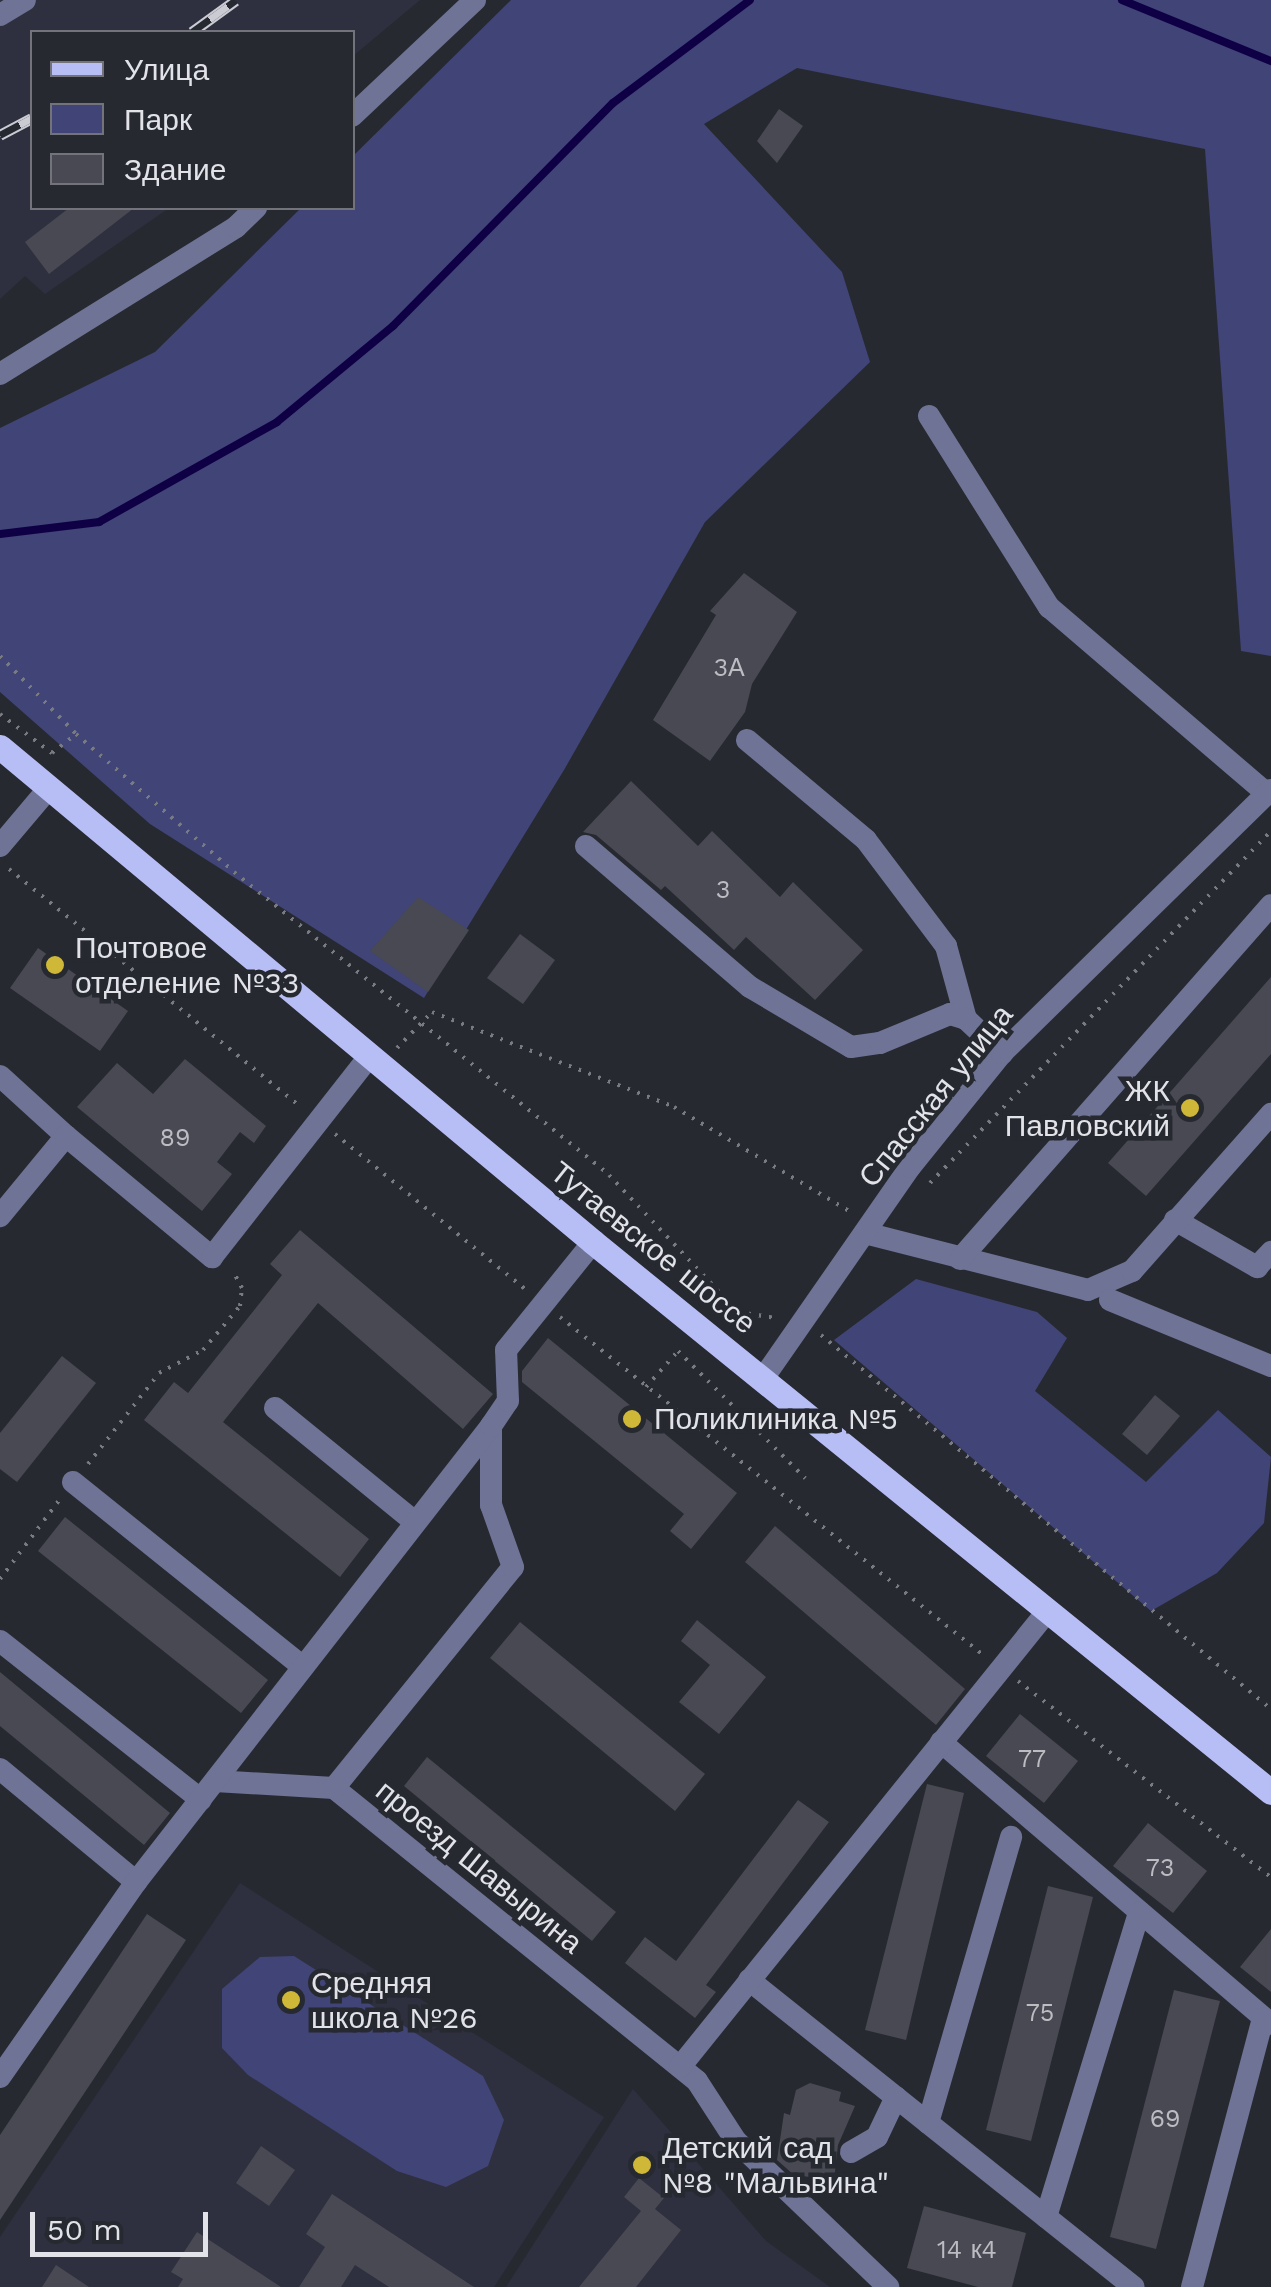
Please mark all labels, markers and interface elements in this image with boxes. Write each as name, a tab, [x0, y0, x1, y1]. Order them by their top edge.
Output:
legend	[30, 30, 355, 210]
text: Улица	[124, 52, 209, 87]
text: Парк	[124, 102, 192, 137]
text: Здание	[124, 152, 226, 187]
house number: 3А	[713, 653, 745, 683]
house number: 3	[716, 875, 730, 905]
place label: Почтовое отделение №33	[75, 930, 299, 1000]
marker: Почтовое отделение №33	[44, 954, 66, 976]
street label: Спасская улица	[852, 998, 1020, 1194]
place label: ЖК Павловский	[1005, 1073, 1170, 1144]
marker: ЖК Павловский	[1179, 1097, 1201, 1119]
house number: 89	[160, 1123, 190, 1153]
street label: Тутаевское шоссе	[543, 1154, 763, 1342]
place label: Поликлиника №5	[654, 1401, 898, 1437]
marker: Поликлиника №5	[619, 1406, 645, 1432]
house number: 77	[1018, 1744, 1046, 1774]
street label: проезд Шавырина	[369, 1773, 589, 1961]
house number: 73	[1146, 1853, 1174, 1883]
place label: Средняя школа №26	[311, 1965, 478, 2036]
marker: Средняя школа №26	[280, 1989, 302, 2011]
house number: 75	[1026, 1998, 1054, 2028]
house number: 69	[1150, 2104, 1180, 2134]
place label: Детский сад №8 "Мальвина"	[662, 2130, 889, 2200]
marker: Детский сад №8 "Мальвина"	[631, 2154, 653, 2176]
scale bar	[35, 2192, 212, 2254]
text: 50 m	[47, 2212, 122, 2247]
house number: 14 к4	[937, 2235, 997, 2265]

